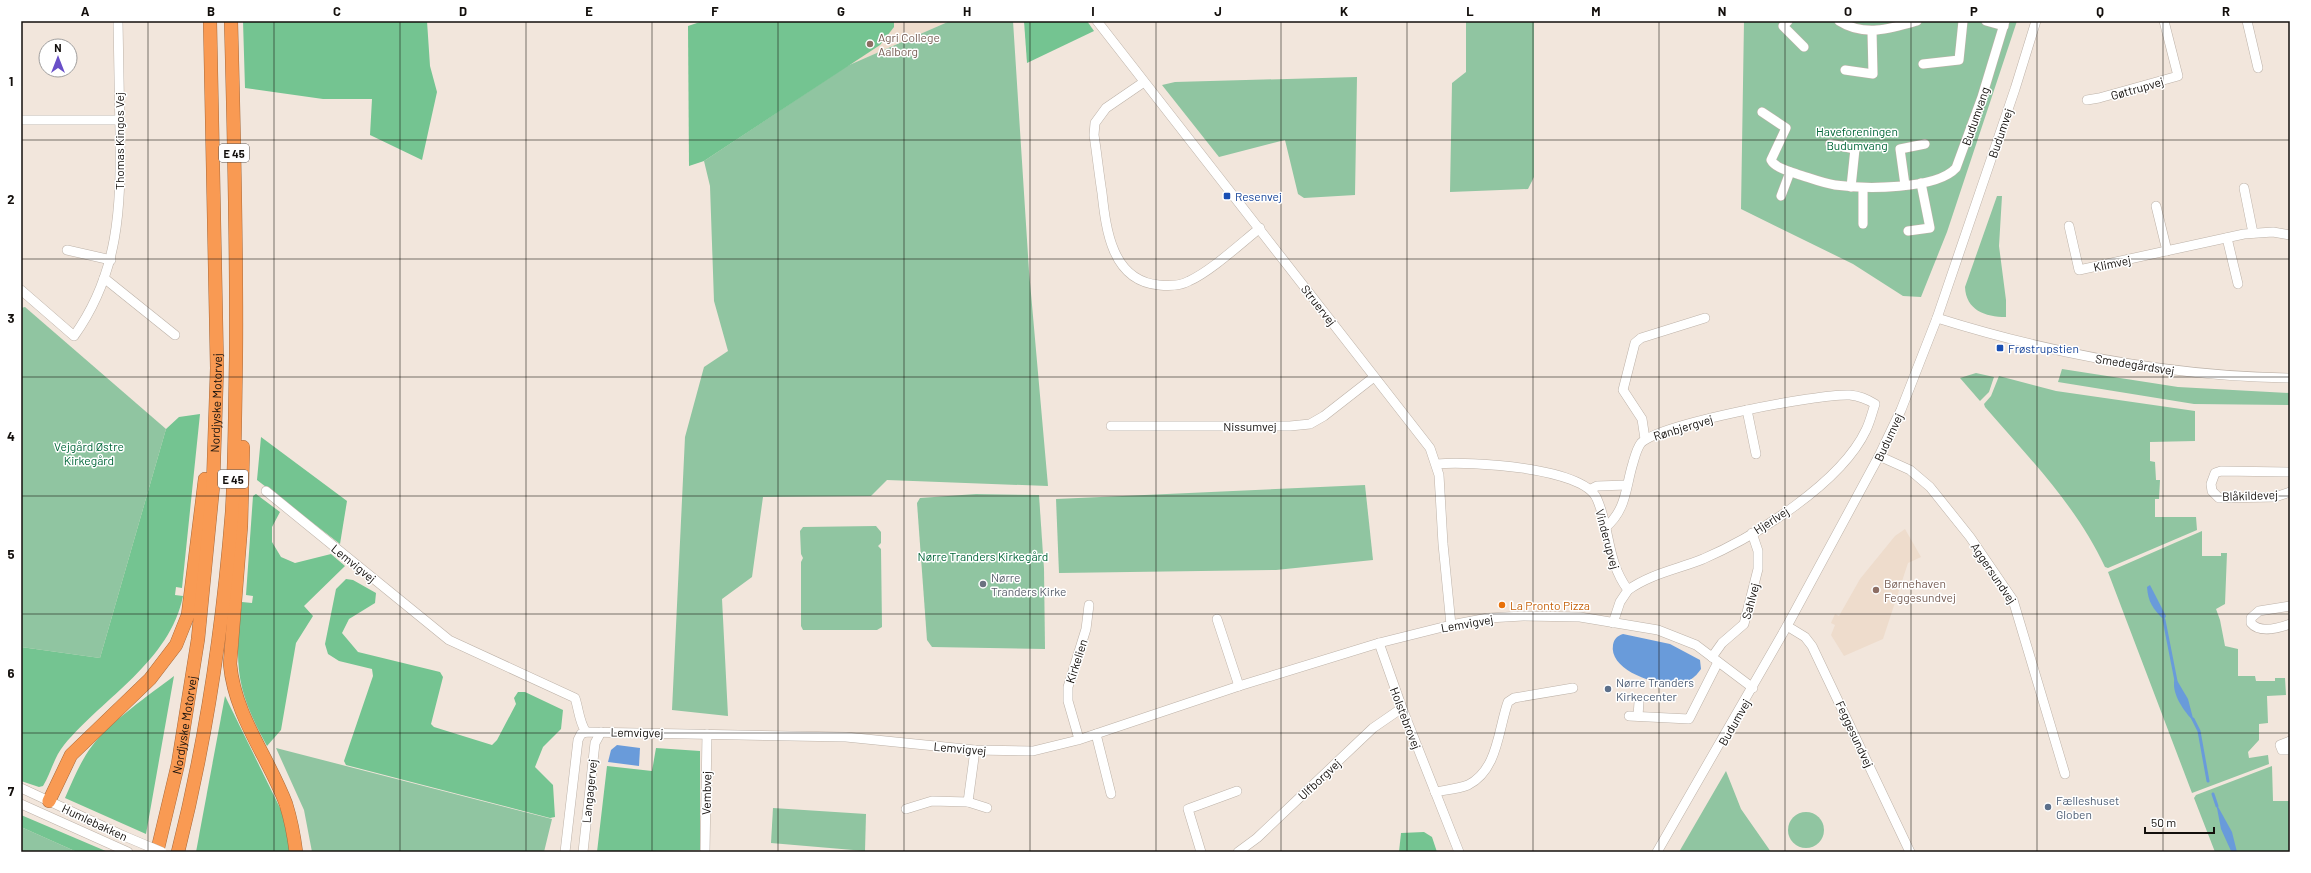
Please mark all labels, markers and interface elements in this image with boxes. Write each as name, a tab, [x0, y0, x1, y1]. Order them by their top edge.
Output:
text: A	[81, 3, 90, 19]
text: B	[207, 3, 215, 19]
text: C	[333, 3, 341, 19]
text: D	[459, 3, 467, 19]
text: E	[585, 3, 593, 19]
text: F	[711, 3, 719, 19]
text: G	[837, 3, 845, 19]
text: H	[963, 3, 971, 19]
text: I	[1091, 3, 1095, 19]
text: J	[1214, 3, 1222, 19]
text: K	[1340, 3, 1348, 19]
text: L	[1466, 3, 1474, 19]
text: M	[1591, 3, 1601, 19]
text: N	[1718, 3, 1726, 19]
text: O	[1844, 3, 1852, 19]
text: P	[1970, 3, 1978, 19]
text: Q	[2096, 3, 2104, 19]
text: R	[2222, 3, 2230, 19]
place label: Agri College Aalborg	[878, 30, 940, 58]
north arrow	[38, 38, 78, 78]
marker: Agri College Aalborg	[865, 39, 875, 49]
text: N	[54, 41, 62, 54]
text: 1	[9, 73, 13, 89]
street label: Gøttrupvej	[2109, 74, 2165, 102]
street label: Budumvang	[1958, 85, 1992, 147]
street label: Thomas Kingos Vej	[112, 92, 126, 190]
street label: Budumvej	[1985, 106, 2015, 160]
park label: Haveforeningen Budumvang	[1816, 124, 1898, 152]
road number: E 45	[219, 144, 249, 162]
place label: Resenvej	[1235, 189, 1282, 203]
text: 2	[7, 191, 15, 207]
marker: Resenvej	[1222, 191, 1232, 201]
street label: Klimvej	[2092, 252, 2132, 274]
street label: Struervej	[1299, 282, 1339, 328]
text: 3	[7, 310, 15, 326]
place label: Frøstrupstien	[2008, 341, 2079, 355]
marker: Frøstrupstien	[1995, 343, 2005, 353]
street label: Smedegårdsvej	[2094, 351, 2176, 377]
street label: Nordjyske Motorvej	[207, 353, 224, 453]
street label: Rønbjergvej	[1652, 411, 1714, 443]
street label: Budumvej	[1871, 411, 1905, 463]
street label: Nissumvej	[1223, 419, 1277, 433]
text: 4	[7, 428, 15, 444]
park label: Vejgård Østre Kirkegård	[54, 439, 124, 467]
road number: E 45	[218, 470, 248, 488]
street label: Blåkildevej	[2222, 487, 2278, 503]
street label: Hjerlvej	[1751, 503, 1791, 537]
street label: Vinderupvej	[1593, 507, 1623, 571]
street label: Aggersundvej	[1968, 540, 2020, 606]
street label: Lemvigvej	[329, 541, 379, 585]
text: 5	[7, 546, 15, 562]
park label: Nørre Tranders Kirkegård	[918, 549, 1048, 563]
place label: Nørre Tranders Kirke	[991, 570, 1066, 598]
place label: Børnehaven Feggesundvej	[1884, 576, 1956, 604]
marker: Nørre Tranders Kirke	[978, 579, 988, 589]
street label: Sahlvej	[1738, 581, 1762, 621]
marker: Børnehaven Feggesundvej	[1871, 585, 1881, 595]
place label: La Pronto Pizza	[1510, 598, 1590, 612]
marker: La Pronto Pizza	[1497, 600, 1507, 610]
street label: Lemvigvej	[1440, 611, 1494, 634]
street label: Kirkelien	[1062, 637, 1090, 685]
text: 6	[8, 665, 15, 681]
street label: Nordjyske Motorvej	[169, 675, 199, 776]
place label: Nørre Tranders Kirkecenter	[1616, 675, 1694, 703]
marker: Nørre Tranders Kirkecenter	[1603, 684, 1613, 694]
street label: Holstebrovej	[1388, 685, 1424, 751]
street label: Budumvej	[1715, 696, 1753, 748]
street label: Feggesundvej	[1833, 698, 1877, 770]
street label: Lemvigvej	[610, 725, 664, 739]
street label: Lemvigvej	[933, 739, 987, 757]
street label: Ulfborgvej	[1295, 756, 1343, 802]
street label: Langagervej	[579, 758, 599, 824]
street label: Vembvej	[699, 771, 713, 815]
text: 7	[8, 783, 15, 799]
place label: Fælleshuset Globen	[2056, 793, 2119, 821]
street label: Humlebakken	[60, 801, 130, 843]
marker: Fælleshuset Globen	[2043, 802, 2053, 812]
scale bar	[2145, 809, 2214, 835]
text: 50 m	[2151, 815, 2176, 829]

